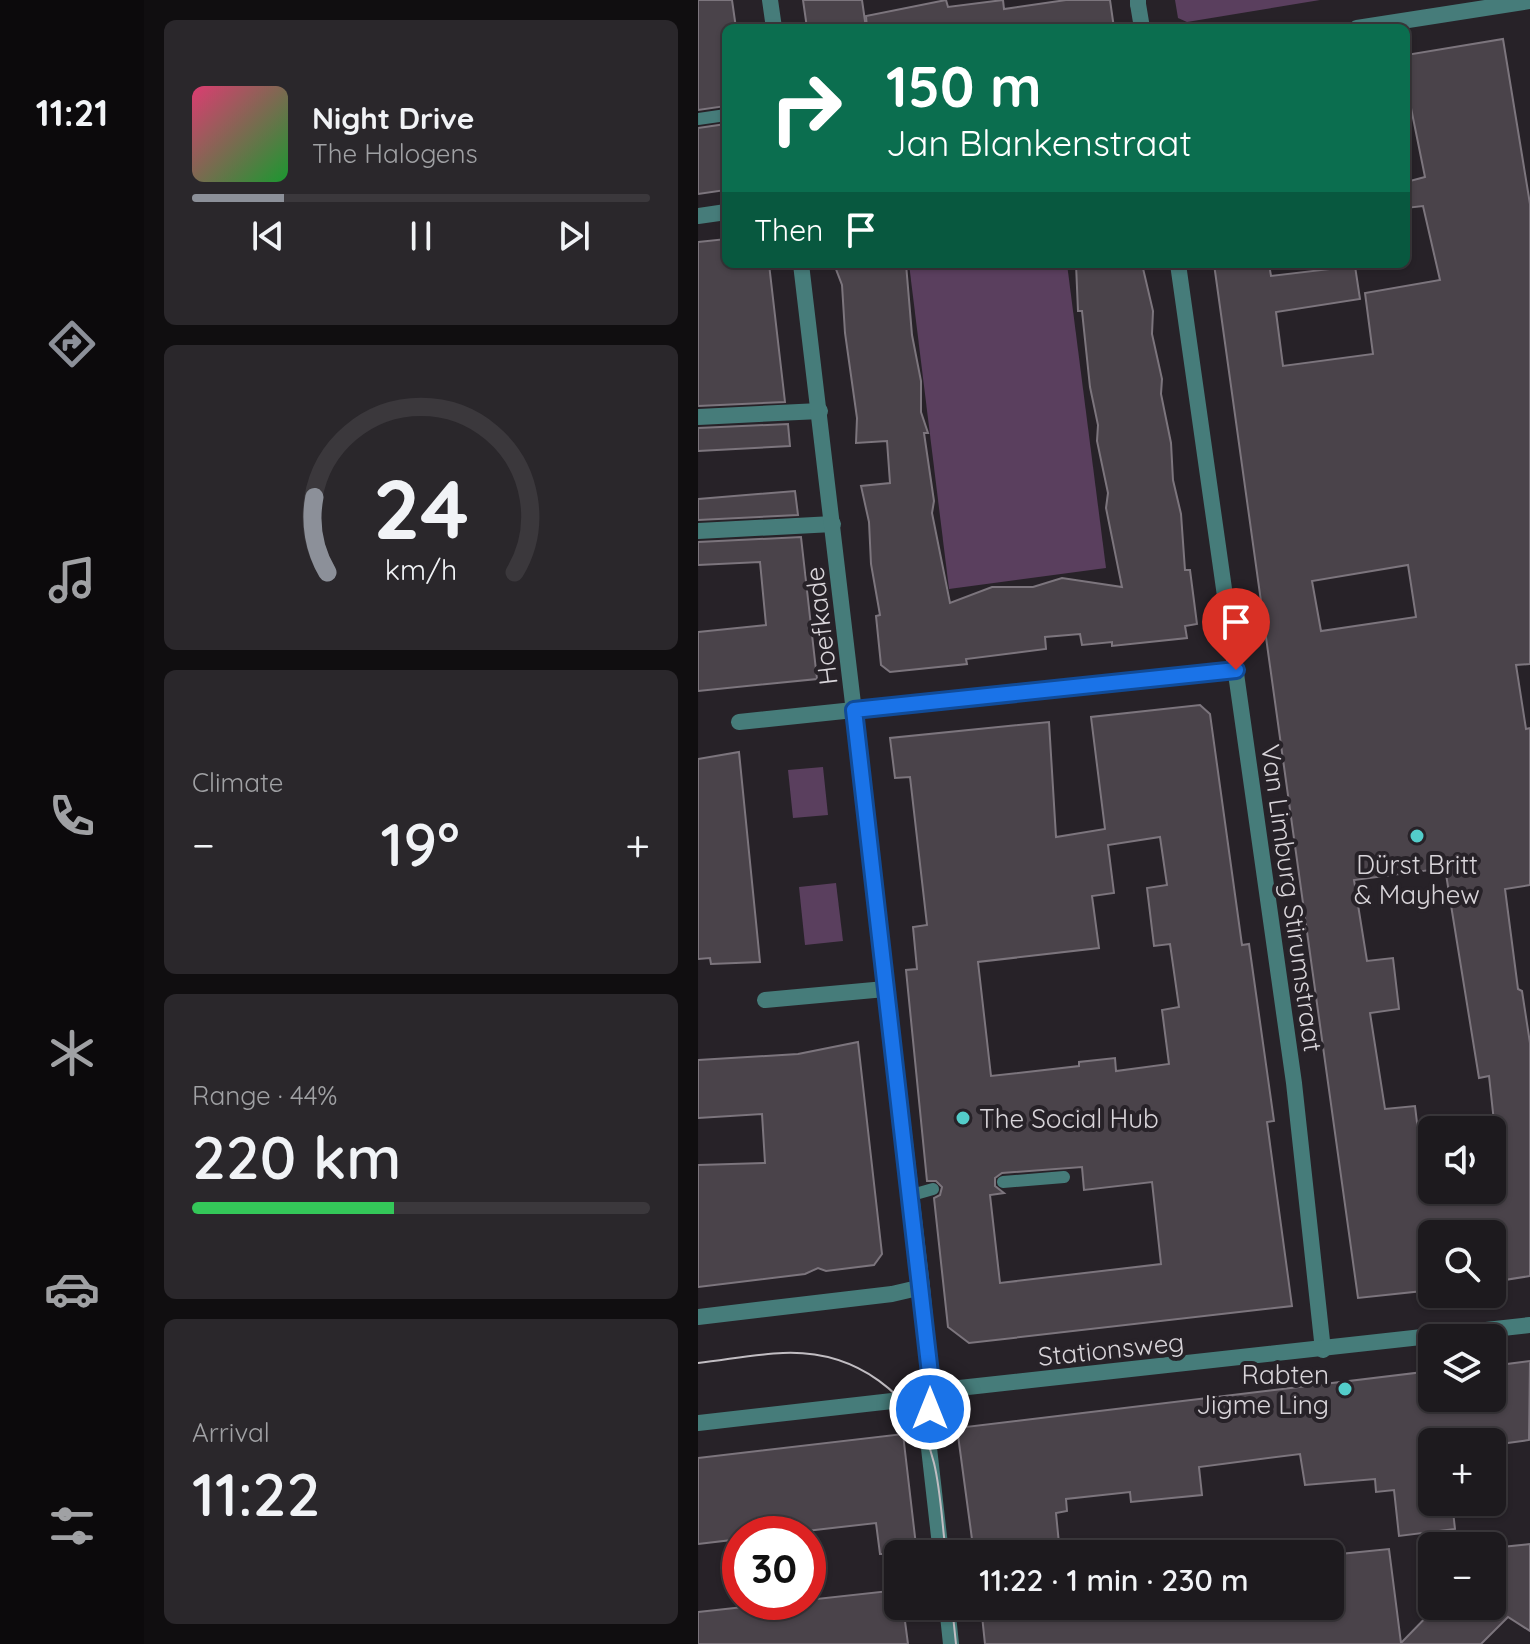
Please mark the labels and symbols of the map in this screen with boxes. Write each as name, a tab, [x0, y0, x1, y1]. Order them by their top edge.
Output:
street label: Hoefkade	[797, 565, 845, 687]
pin	[1202, 588, 1270, 670]
street label: Van Limburg Stirumstraat	[1254, 742, 1330, 1054]
marker: Dürst Britt & Mayhew	[1408, 827, 1426, 845]
place label: Dürst Britt & Mayhew	[1354, 848, 1480, 911]
place label: The Social Hub	[979, 1102, 1159, 1135]
marker: The Social Hub	[954, 1109, 972, 1127]
street label: Stationsweg	[1036, 1325, 1186, 1373]
place label: Rabten Jigme Ling	[1196, 1358, 1329, 1421]
position arrow	[888, 1367, 972, 1451]
marker: Rabten Jigme Ling	[1336, 1380, 1354, 1398]
speed limit sign: 30	[722, 1516, 826, 1620]

